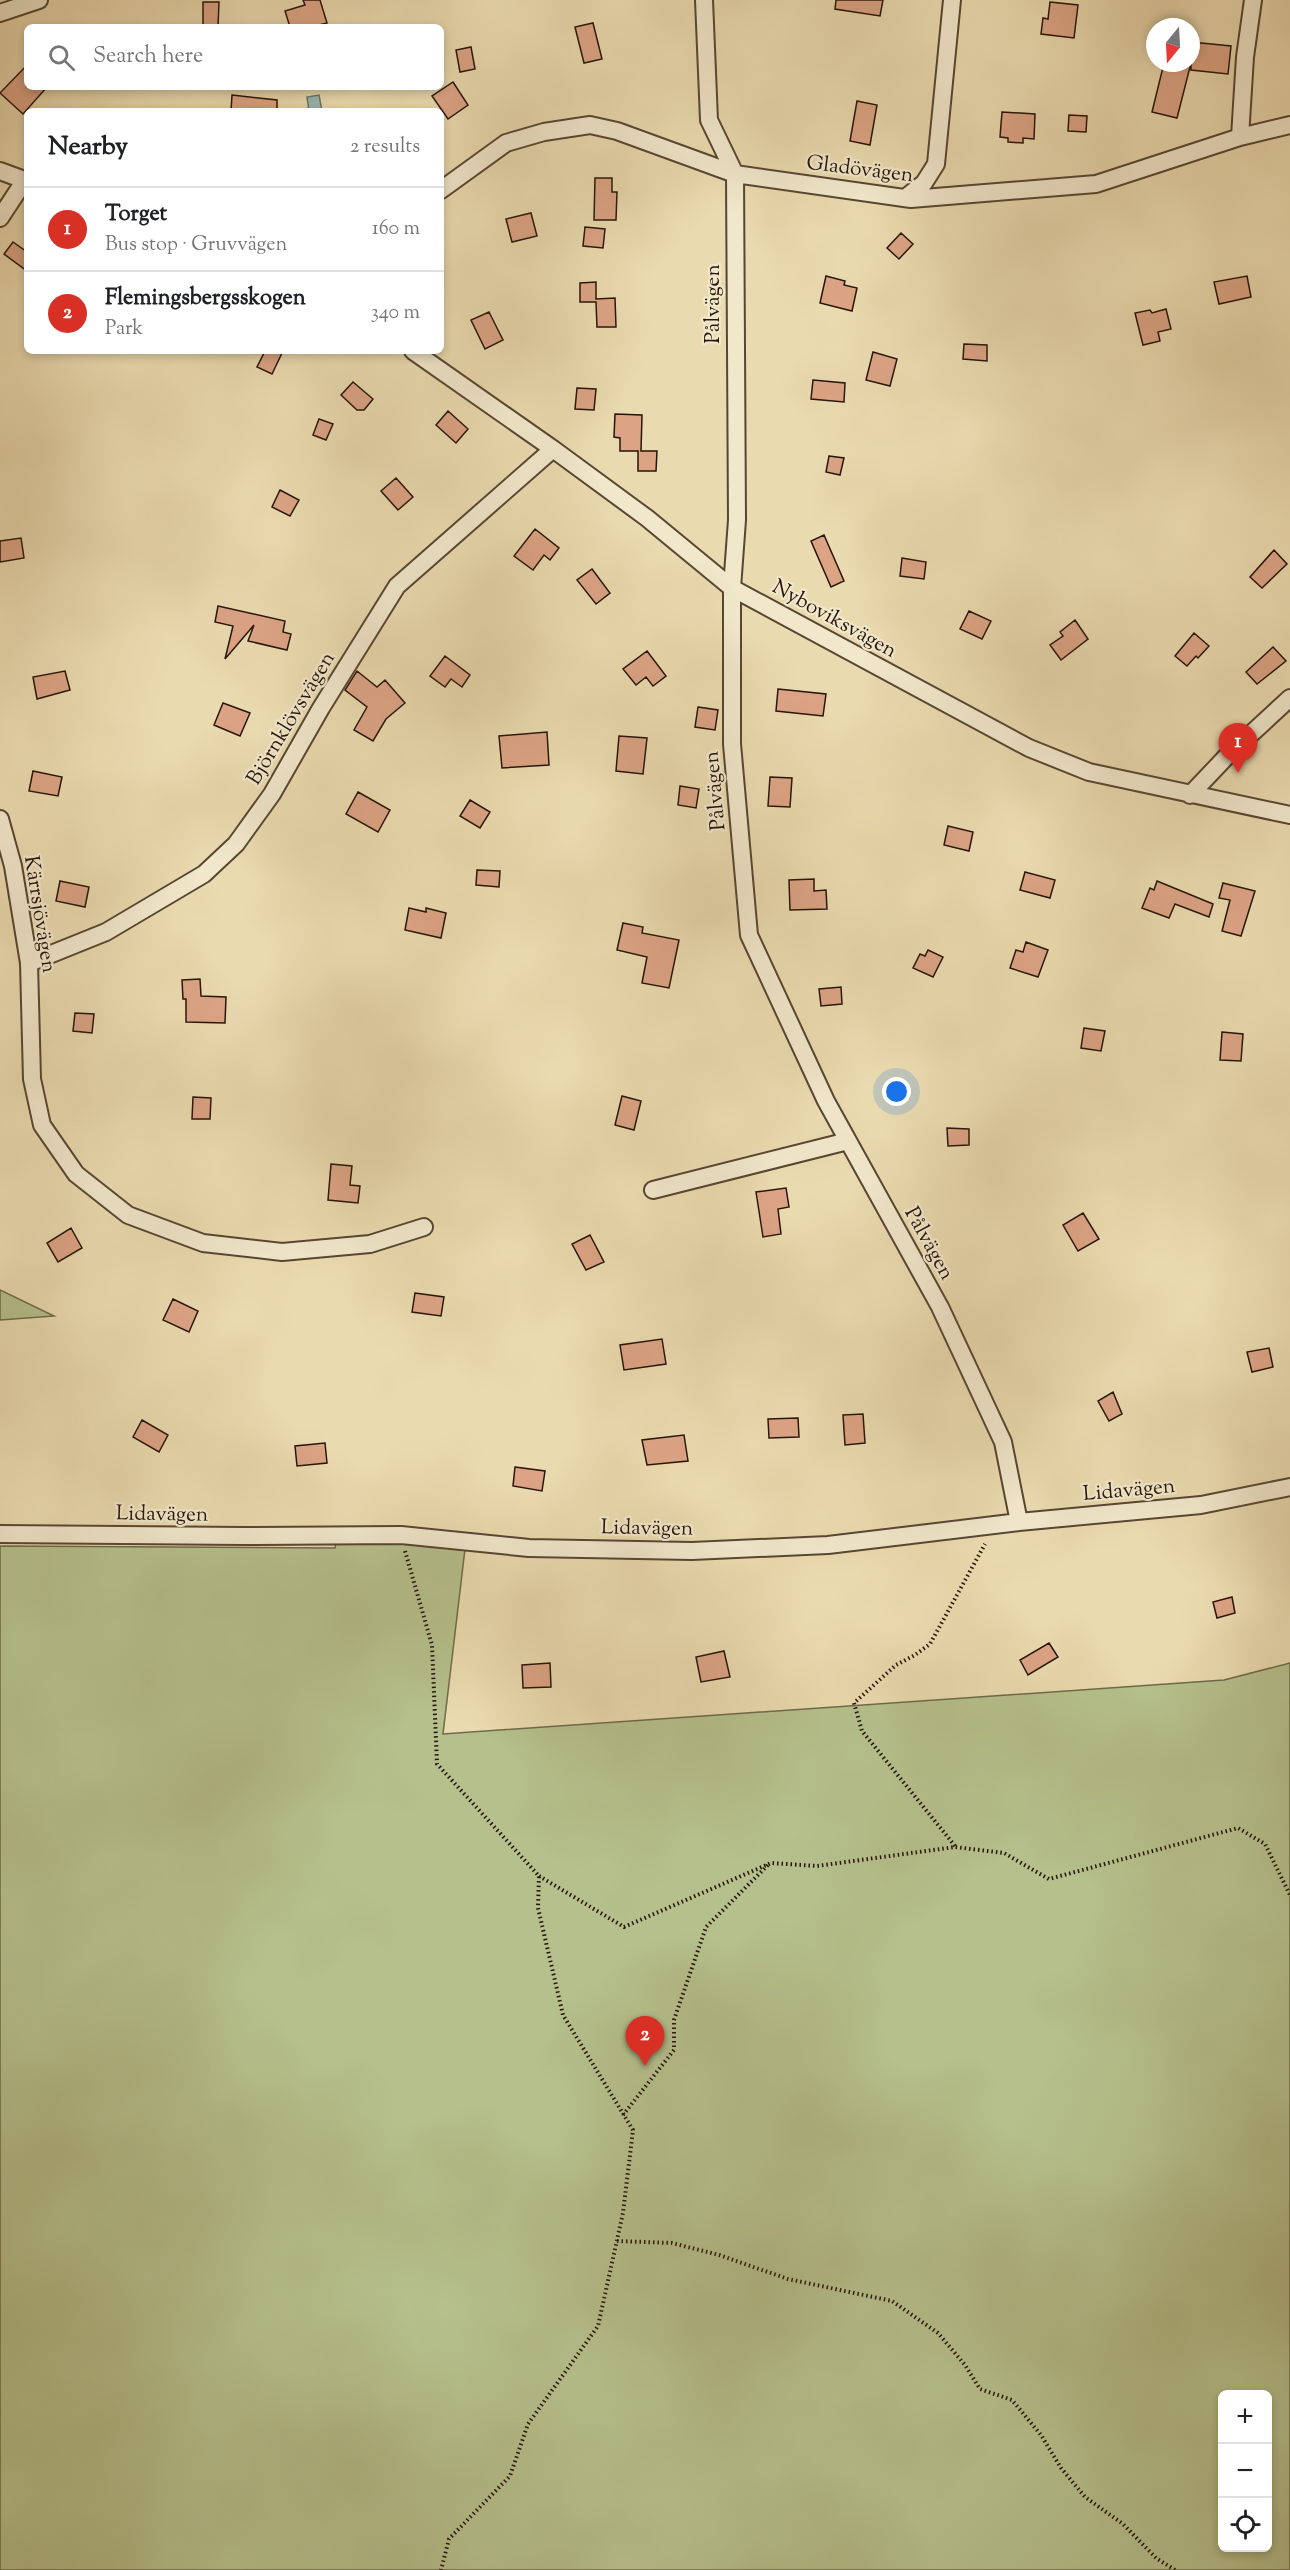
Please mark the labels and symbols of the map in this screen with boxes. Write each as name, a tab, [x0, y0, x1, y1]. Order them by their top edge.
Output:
north arrow	[1146, 18, 1200, 72]
street label: Gladövägen	[804, 149, 915, 191]
street label: Pålvägen	[699, 264, 729, 344]
street label: Nyboviksvägen	[766, 573, 902, 666]
street label: Björnklövsvägen	[240, 647, 343, 791]
pin: 1	[1218, 724, 1258, 773]
street label: Pålvägen	[698, 750, 734, 832]
street label: Kärrsjövägen	[15, 854, 63, 975]
your location	[882, 1077, 911, 1106]
street label: Pålvägen	[896, 1202, 961, 1286]
street label: Lidavägen	[1082, 1472, 1177, 1510]
street label: Lidavägen	[115, 1499, 208, 1531]
street label: Lidavägen	[600, 1513, 693, 1545]
pin: 2	[626, 2016, 664, 2066]

